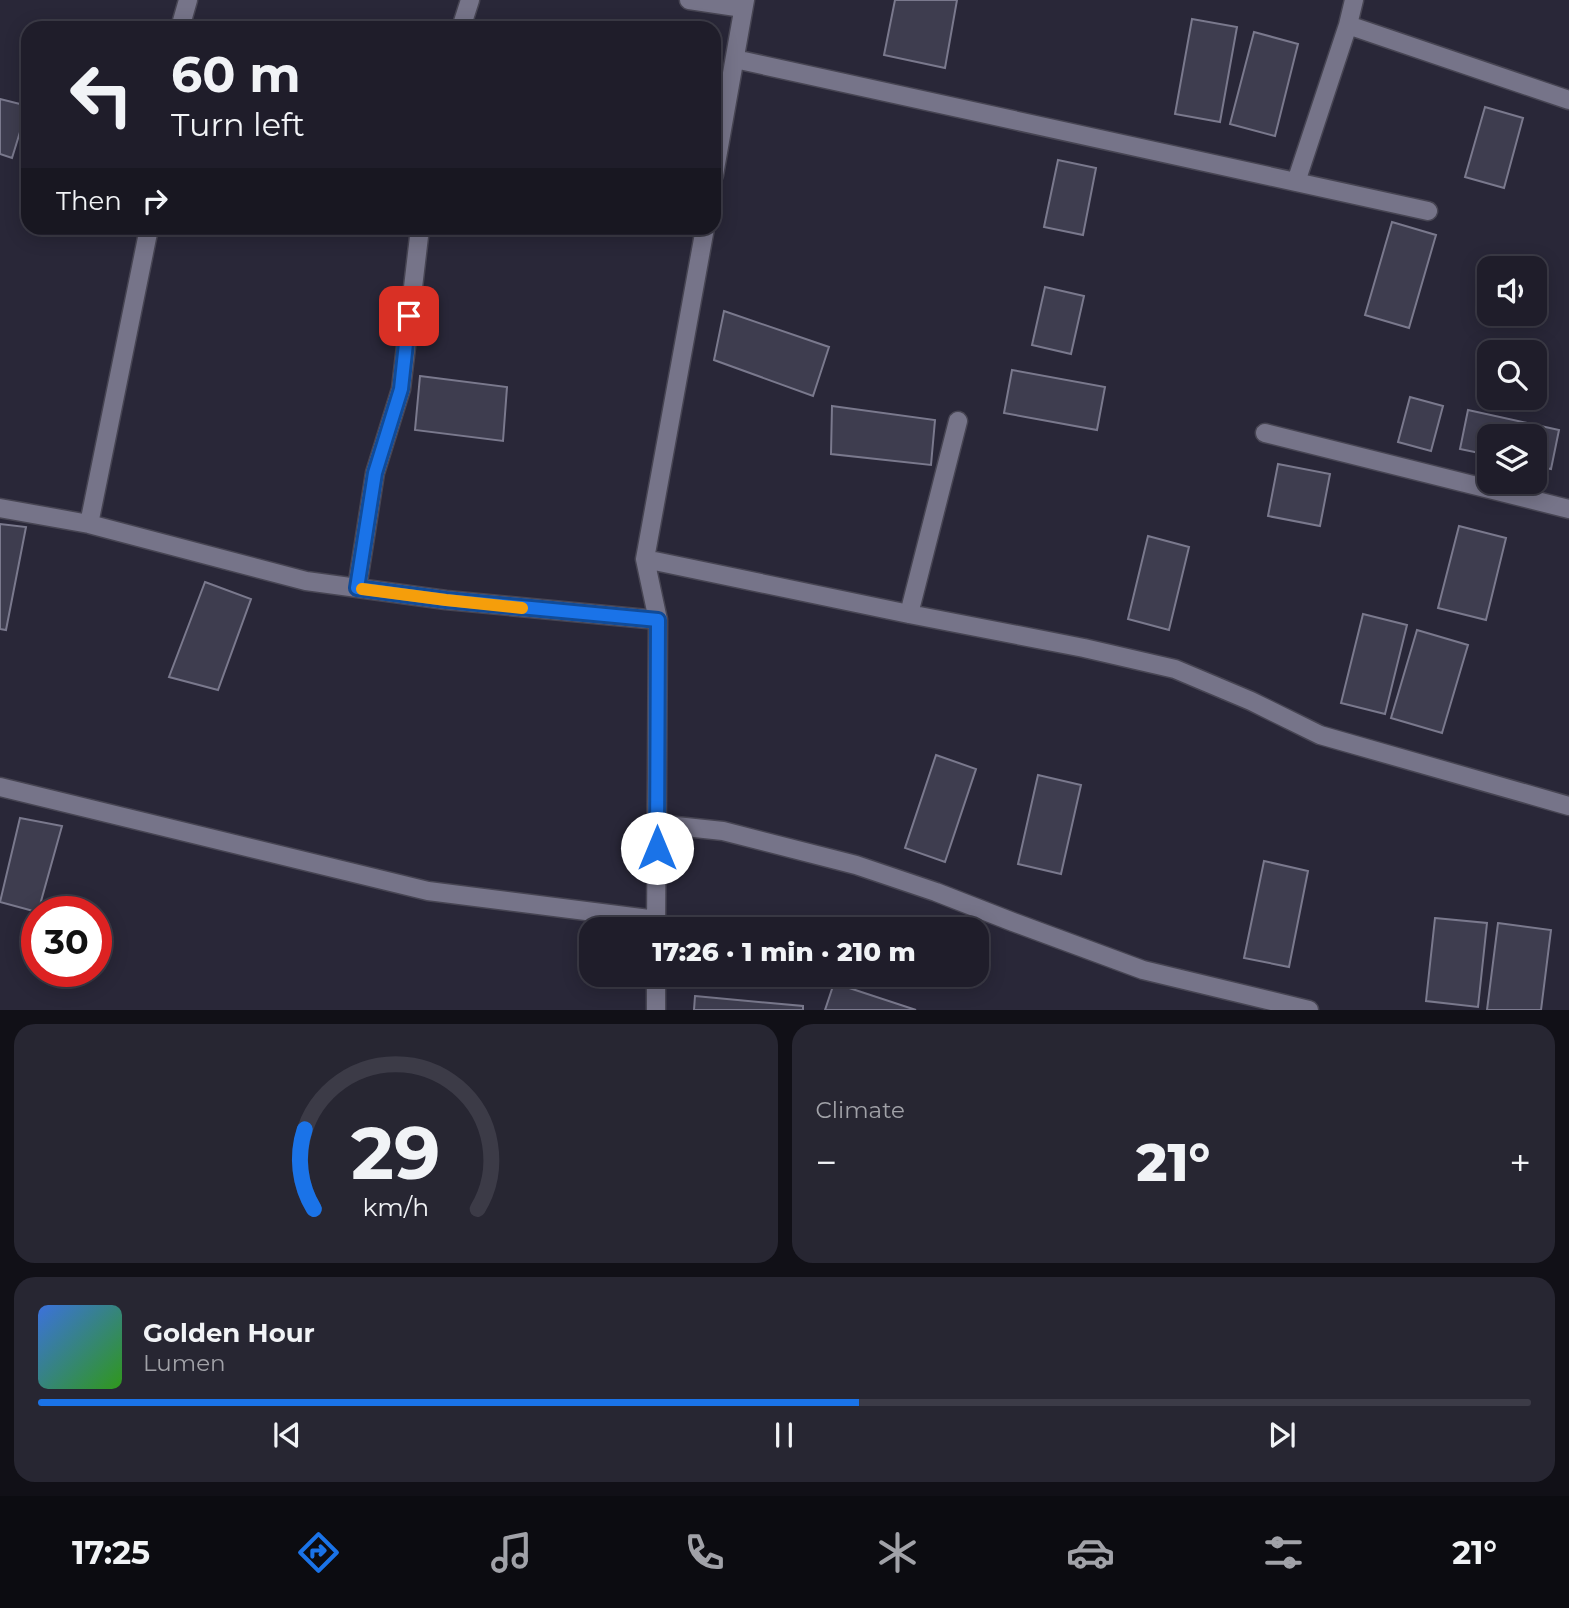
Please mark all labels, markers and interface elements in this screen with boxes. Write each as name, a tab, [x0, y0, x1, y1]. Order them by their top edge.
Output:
text: 60 m	[171, 45, 301, 104]
icon: left	[56, 49, 147, 140]
text: Turn left	[171, 105, 305, 144]
icon: right	[136, 182, 174, 220]
text: Then	[56, 185, 122, 217]
map controls	[1477, 256, 1547, 494]
button: sound	[1477, 256, 1547, 326]
pin	[379, 286, 439, 346]
icon: arrive	[390, 297, 428, 335]
button: search	[1477, 340, 1547, 410]
button: layers	[1477, 424, 1547, 494]
position arrow	[620, 811, 694, 885]
speed limit sign: 30	[21, 896, 112, 987]
text: 17:26 · 1 min · 210 m	[652, 936, 916, 968]
text: Climate	[816, 1096, 905, 1124]
text: 29	[351, 1110, 440, 1198]
text: 21°	[1136, 1131, 1210, 1194]
text: −	[816, 1139, 837, 1186]
text: +	[1509, 1139, 1531, 1186]
text: km/h	[362, 1192, 429, 1222]
text: Golden Hour	[143, 1317, 315, 1349]
text: Lumen	[143, 1349, 226, 1377]
icon: previous	[268, 1416, 306, 1454]
icon: pause	[765, 1416, 803, 1454]
icon: next	[1263, 1416, 1301, 1454]
icon: directions	[294, 1528, 343, 1577]
icon: music	[487, 1528, 536, 1577]
icon: phone	[680, 1528, 729, 1577]
icon: climate	[873, 1528, 922, 1577]
icon: car	[1066, 1528, 1115, 1577]
icon: filters	[1259, 1528, 1308, 1577]
text: 17:25	[72, 1533, 150, 1572]
text: 21°	[1452, 1533, 1497, 1572]

